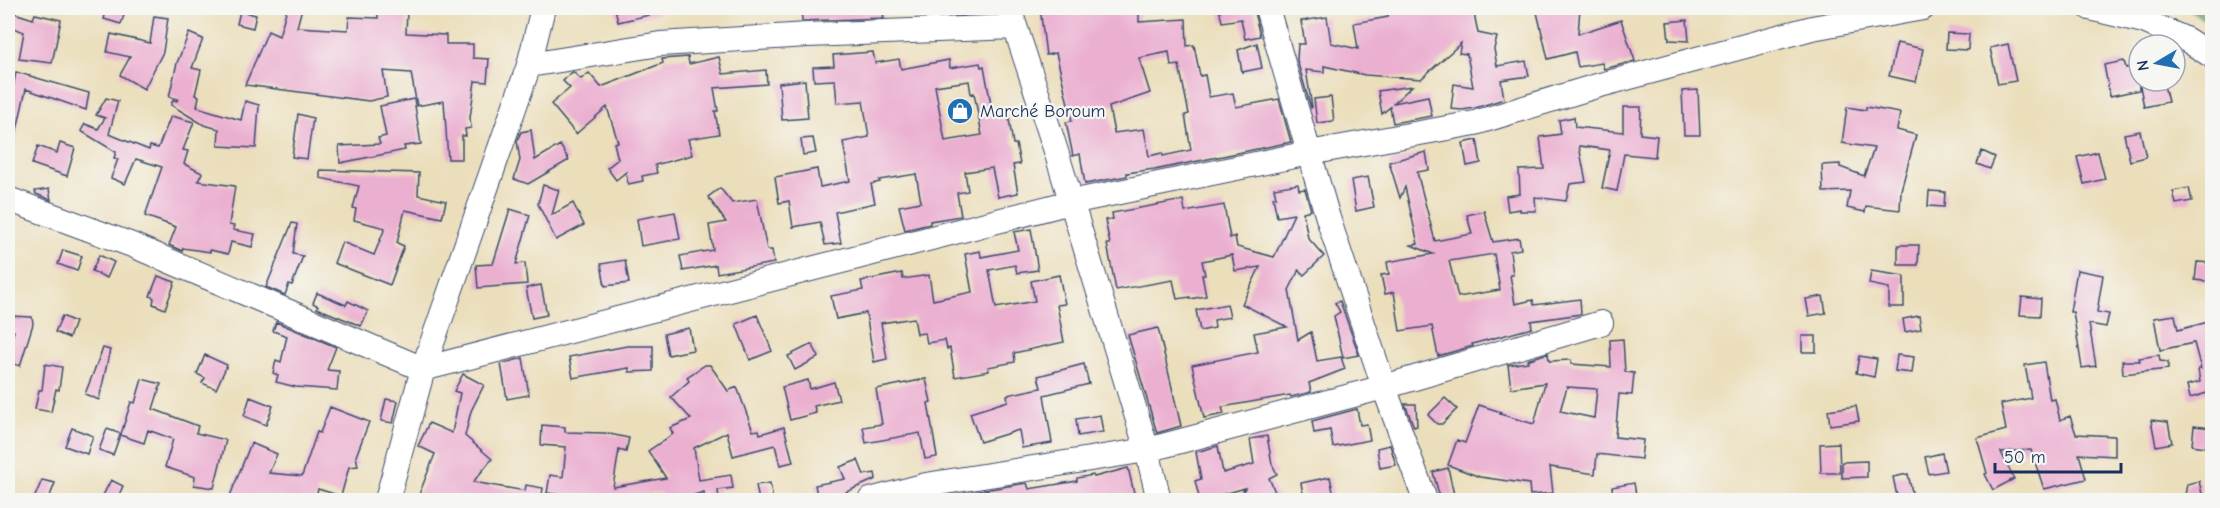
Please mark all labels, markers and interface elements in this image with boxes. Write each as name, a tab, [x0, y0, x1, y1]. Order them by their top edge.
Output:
north arrow	[2127, 33, 2187, 93]
text: N	[2133, 59, 2153, 72]
shop icon: Marché Boroum	[945, 96, 975, 126]
place label: Marché Boroum	[980, 101, 1105, 122]
scale bar	[1995, 436, 2121, 474]
text: 50 m	[2004, 447, 2046, 468]

